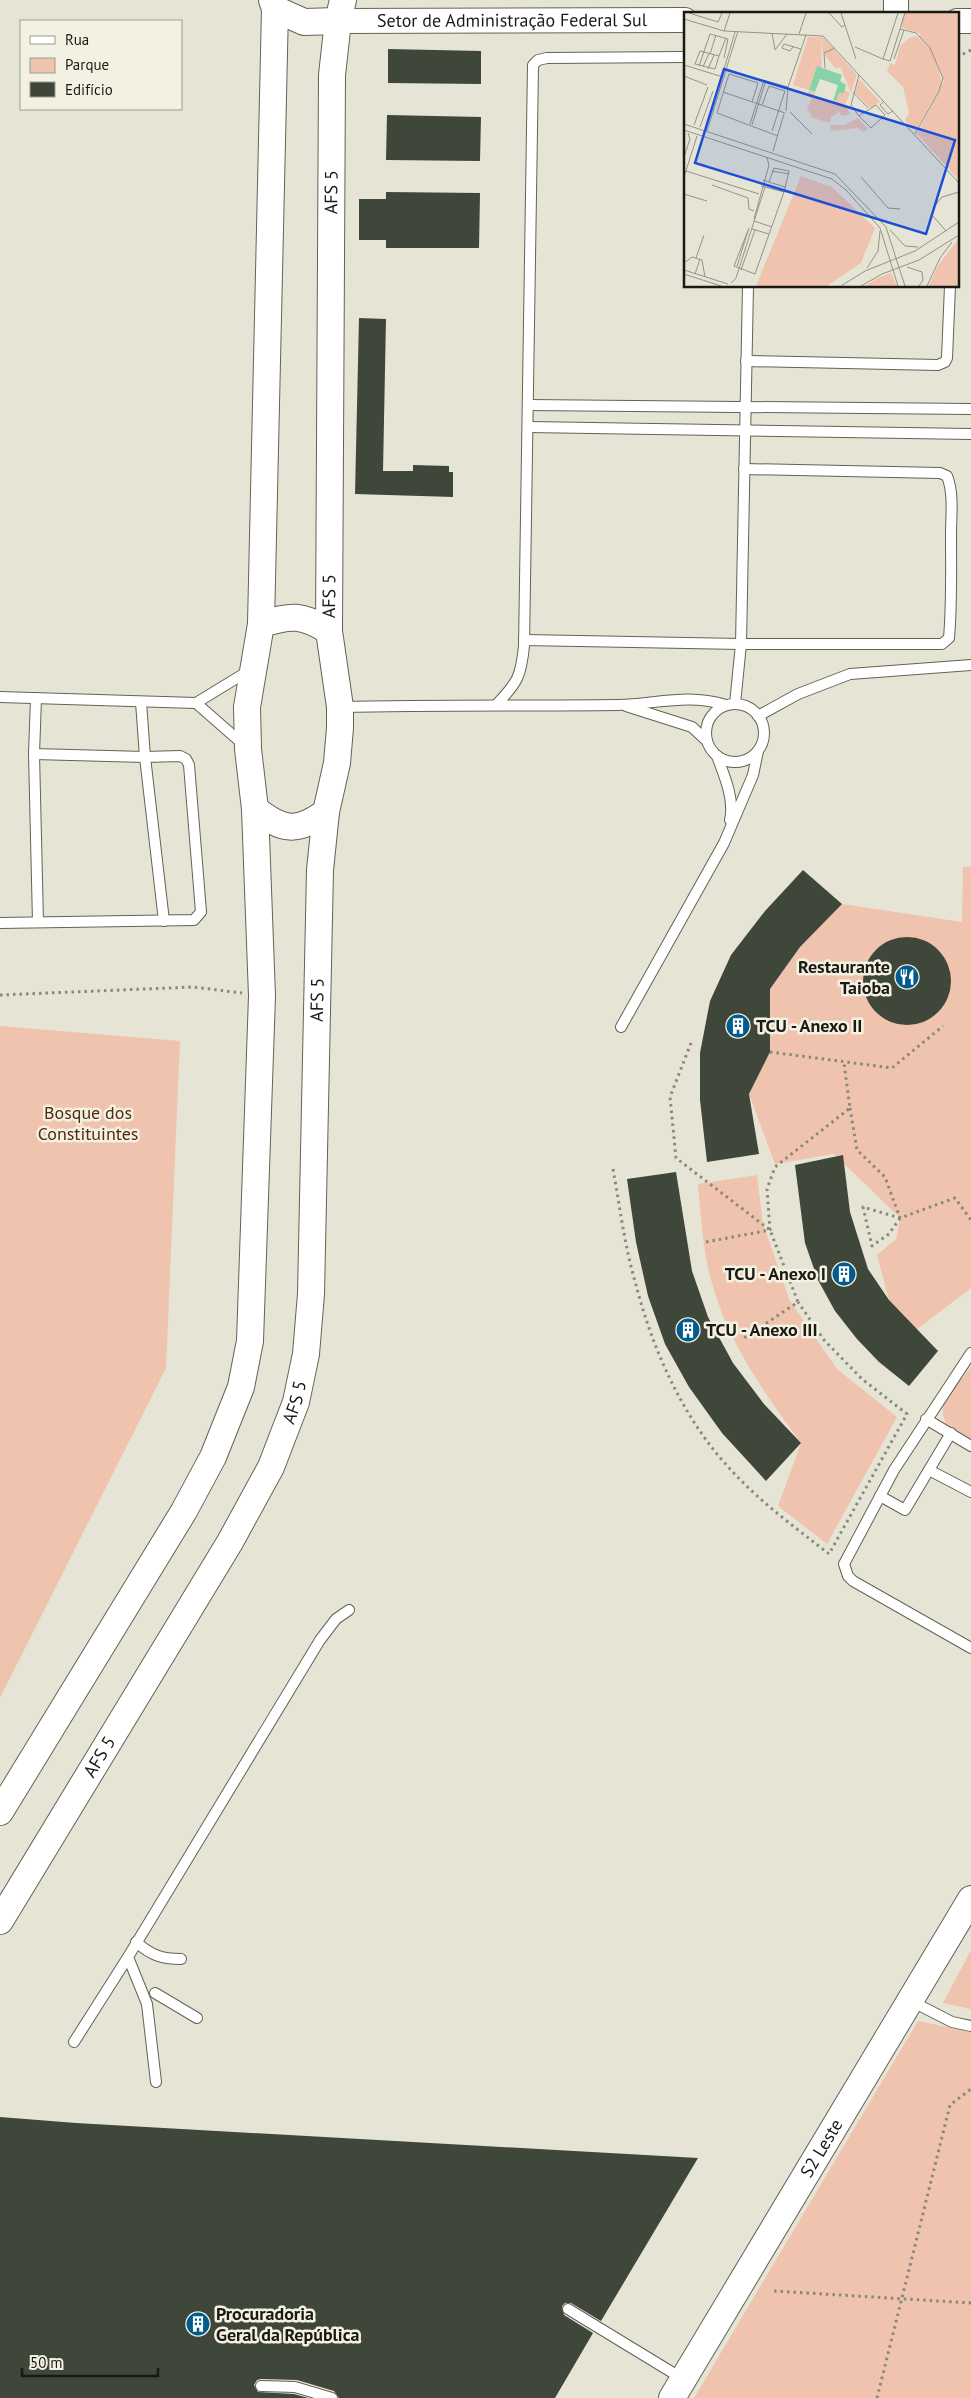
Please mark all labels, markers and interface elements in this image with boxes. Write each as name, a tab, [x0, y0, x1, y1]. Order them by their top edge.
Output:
street label: Setor de Administração Federal Sul	[377, 8, 648, 32]
inset map	[684, 12, 958, 288]
legend	[20, 20, 182, 110]
text: Rua	[65, 30, 89, 49]
text: Parque	[65, 55, 109, 74]
text: Edifício	[65, 80, 113, 99]
street label: AFS 5	[319, 170, 342, 214]
street label: AFS 5	[317, 574, 340, 618]
place label: Restaurante Taioba	[798, 955, 890, 999]
restaurant icon: Restaurante Taioba	[894, 964, 920, 990]
street label: AFS 5	[305, 977, 329, 1022]
building icon: TCU - Anexo II	[725, 1013, 751, 1039]
place label: TCU - Anexo II	[756, 1014, 862, 1037]
park label: Bosque dos Constituintes	[38, 1101, 138, 1145]
building icon: TCU - Anexo I	[831, 1261, 857, 1287]
place label: TCU - Anexo I	[725, 1262, 826, 1285]
building icon: TCU - Anexo III	[675, 1317, 701, 1343]
place label: TCU - Anexo III	[706, 1318, 818, 1341]
street label: AFS 5	[277, 1378, 311, 1427]
street label: AFS 5	[78, 1732, 120, 1781]
street label: S2 Leste	[795, 2115, 848, 2182]
place label: Procuradoria Geral da República	[216, 2302, 359, 2346]
building icon: Procuradoria Geral da República	[185, 2311, 211, 2337]
scale bar	[22, 2346, 159, 2378]
text: 50 m	[30, 2353, 63, 2372]

